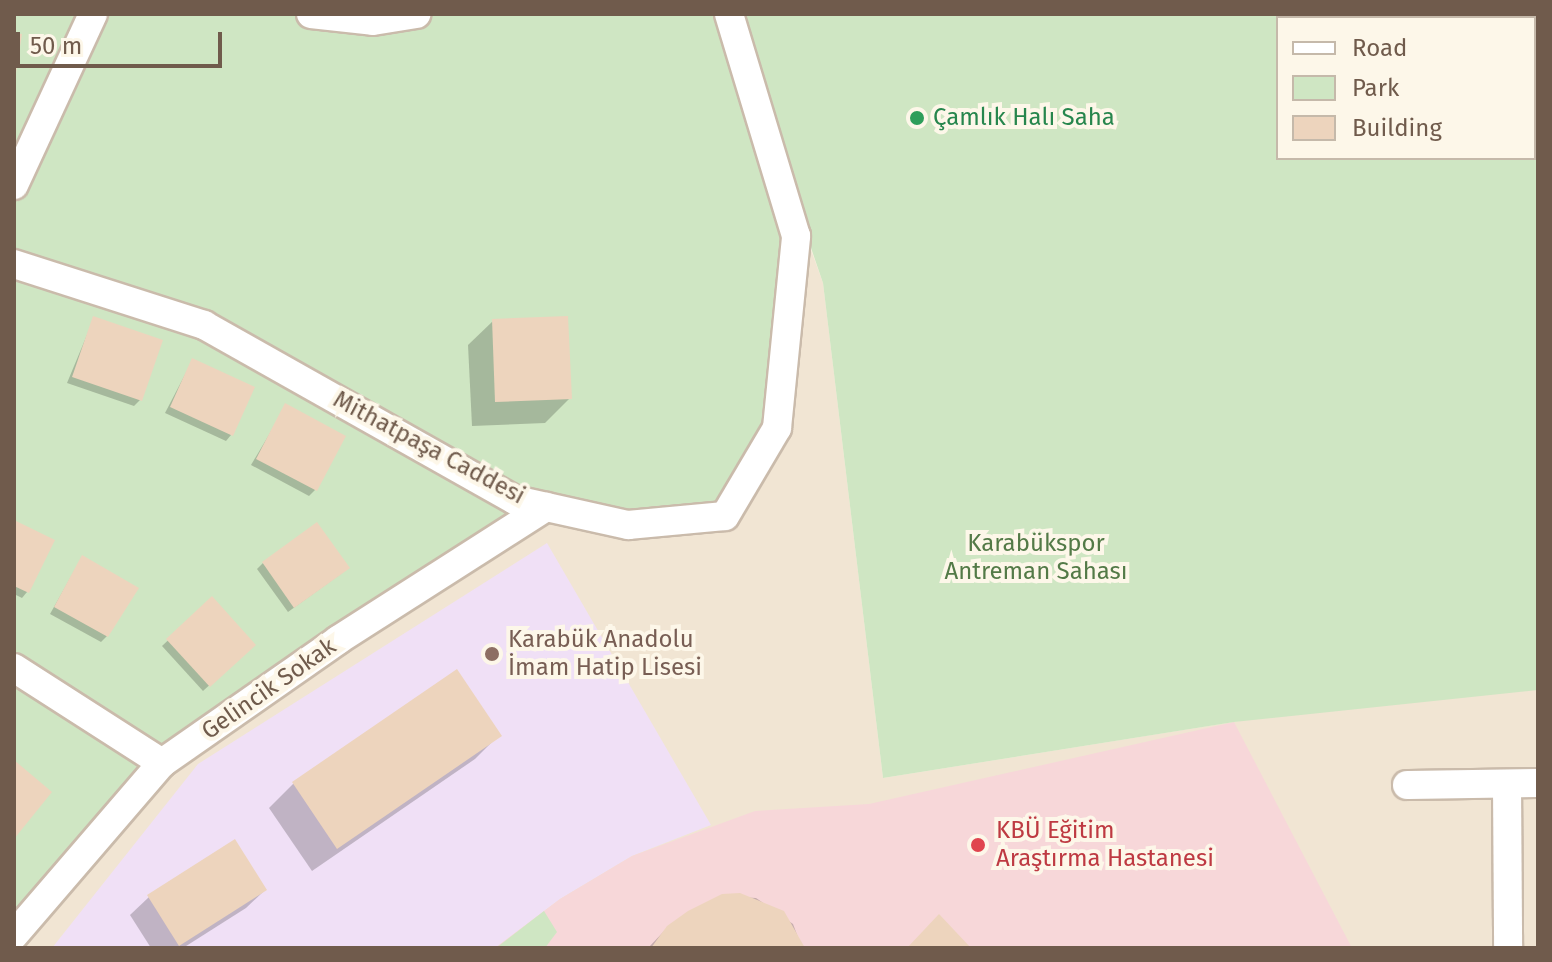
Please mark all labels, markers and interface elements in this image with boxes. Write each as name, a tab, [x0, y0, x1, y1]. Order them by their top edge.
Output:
scale bar	[20, 16, 226, 66]
legend	[1276, 16, 1536, 160]
text: 50 m	[30, 32, 82, 60]
text: Road	[1352, 34, 1407, 62]
text: Park	[1352, 74, 1399, 102]
place label: Çamlık Halı Saha	[933, 104, 1115, 132]
marker: Çamlık Halı Saha	[908, 109, 926, 127]
text: Building	[1352, 114, 1442, 142]
street label: Mithatpaşa Caddesi	[328, 385, 530, 511]
park label: Karabükspor Antreman Sahası	[944, 530, 1128, 586]
place label: Karabük Anadolu İmam Hatip Lisesi	[508, 626, 702, 682]
street label: Gelincik Sokak	[196, 632, 342, 746]
marker: Karabük Anadolu İmam Hatip Lisesi	[483, 645, 501, 663]
place label: KBÜ Eğitim Araştırma Hastanesi	[996, 817, 1214, 873]
marker: KBÜ Eğitim Araştırma Hastanesi	[967, 834, 989, 856]

